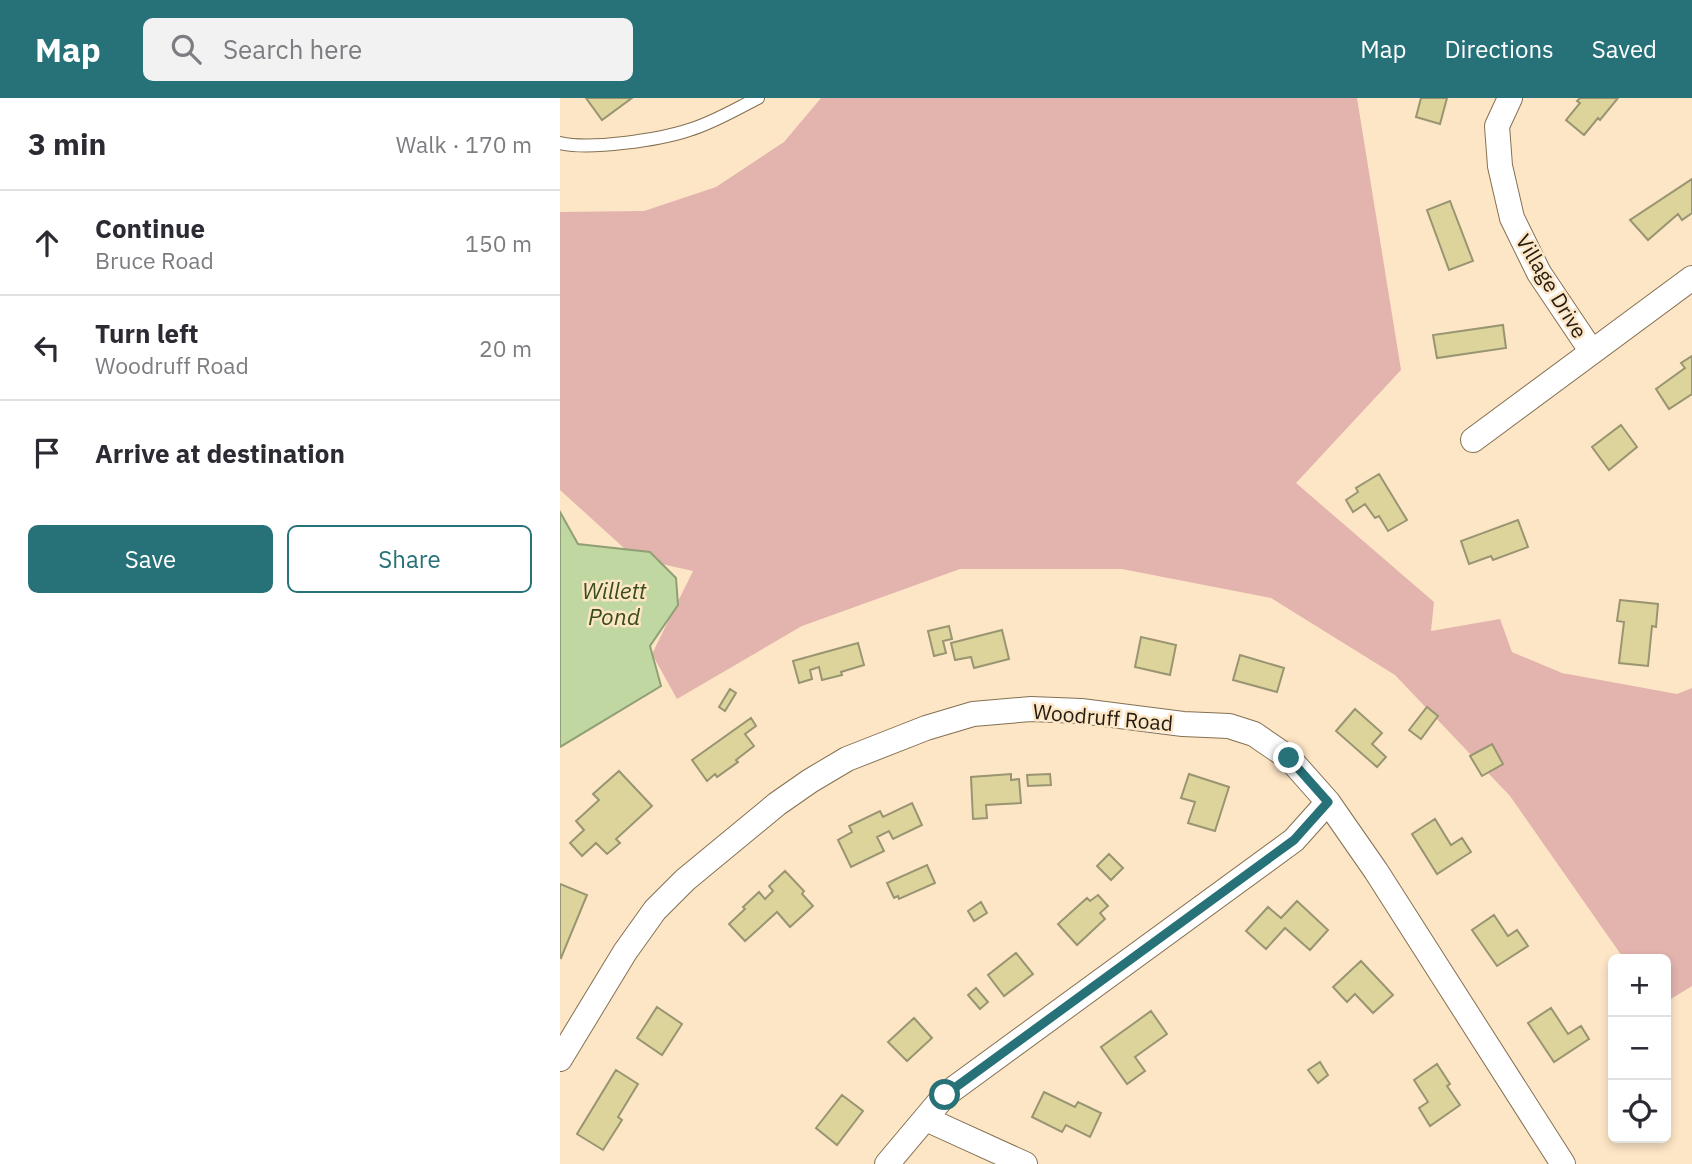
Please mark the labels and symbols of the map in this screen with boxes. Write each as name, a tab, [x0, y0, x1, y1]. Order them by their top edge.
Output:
street label: Village Drive	[1510, 229, 1594, 343]
water label: Willett Pond	[582, 575, 647, 631]
street label: Woodruff Road	[1032, 697, 1174, 737]
route end	[1273, 742, 1304, 773]
route start	[929, 1079, 960, 1110]

